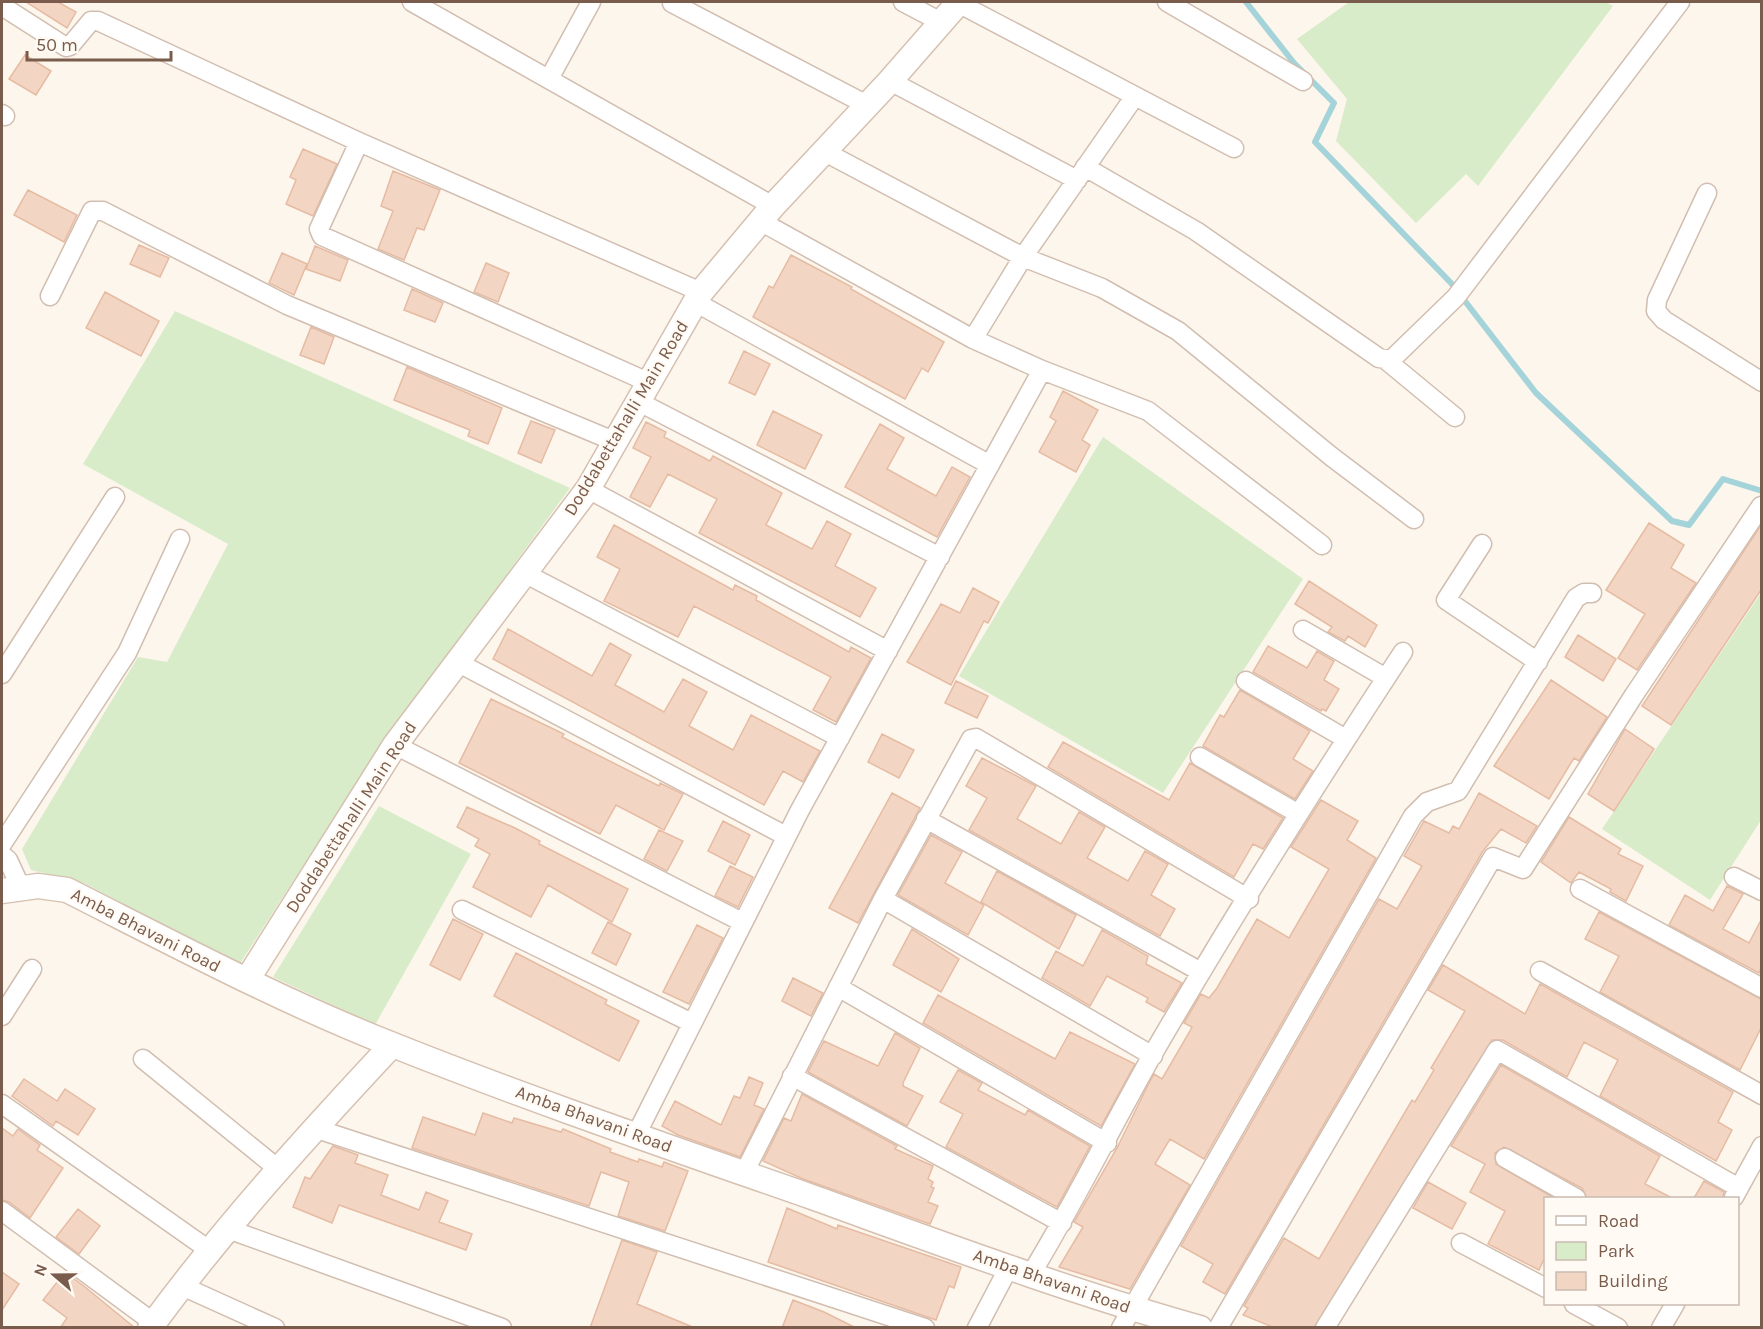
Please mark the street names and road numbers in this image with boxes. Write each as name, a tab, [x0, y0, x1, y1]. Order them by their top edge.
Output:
street label: Doddabettahalli Main Road	[559, 316, 693, 520]
street label: Doddabettahalli Main Road	[281, 717, 421, 917]
street label: Amba Bhavani Road	[68, 883, 224, 977]
street label: Amba Bhavani Road	[513, 1080, 675, 1158]
street label: Amba Bhavani Road	[970, 1244, 1134, 1318]

